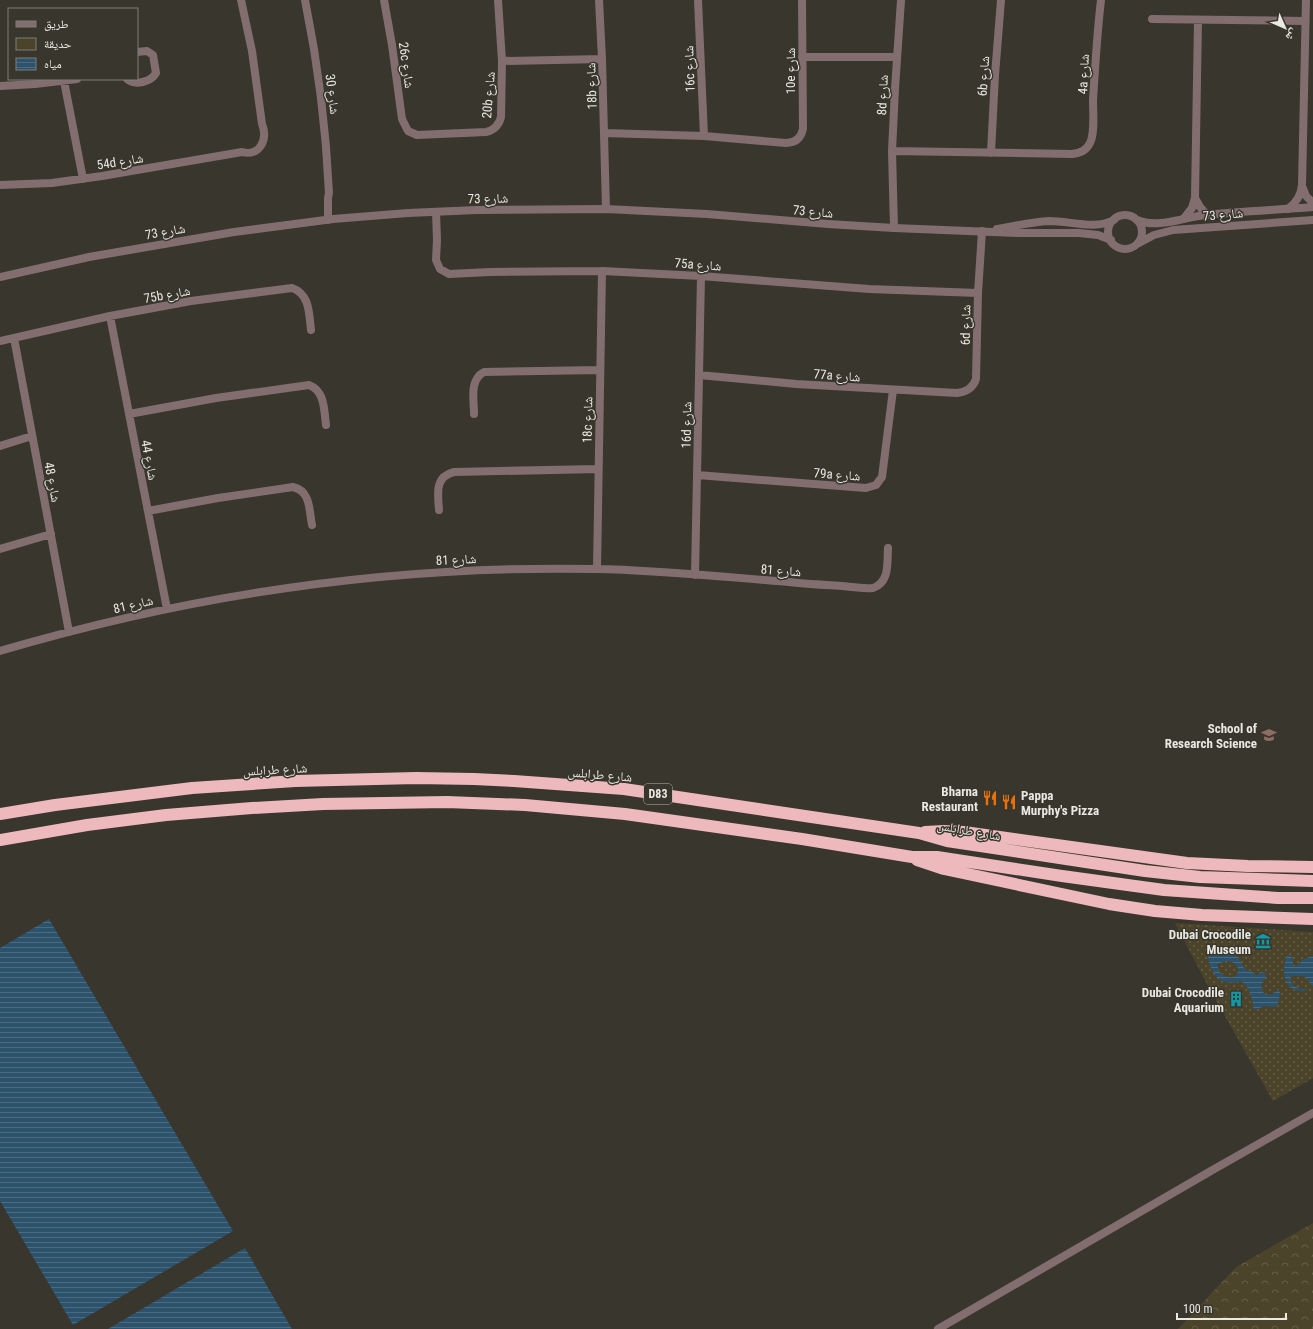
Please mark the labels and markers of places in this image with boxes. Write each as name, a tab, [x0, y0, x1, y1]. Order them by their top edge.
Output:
place label: School of Research Science	[1165, 721, 1258, 751]
school or university icon: School of Research Science	[1260, 726, 1278, 744]
place label: Bharna Restaurant	[922, 784, 978, 814]
place label: Pappa Murphy's Pizza	[1021, 788, 1099, 818]
restaurant icon: Bharna Restaurant	[981, 789, 999, 807]
restaurant icon: Pappa Murphy's Pizza	[1000, 793, 1018, 811]
place label: Dubai Crocodile Museum	[1169, 927, 1251, 957]
museum icon: Dubai Crocodile Museum	[1254, 932, 1272, 950]
place label: Dubai Crocodile Aquarium	[1142, 985, 1224, 1015]
building icon: Dubai Crocodile Aquarium	[1227, 990, 1245, 1008]

